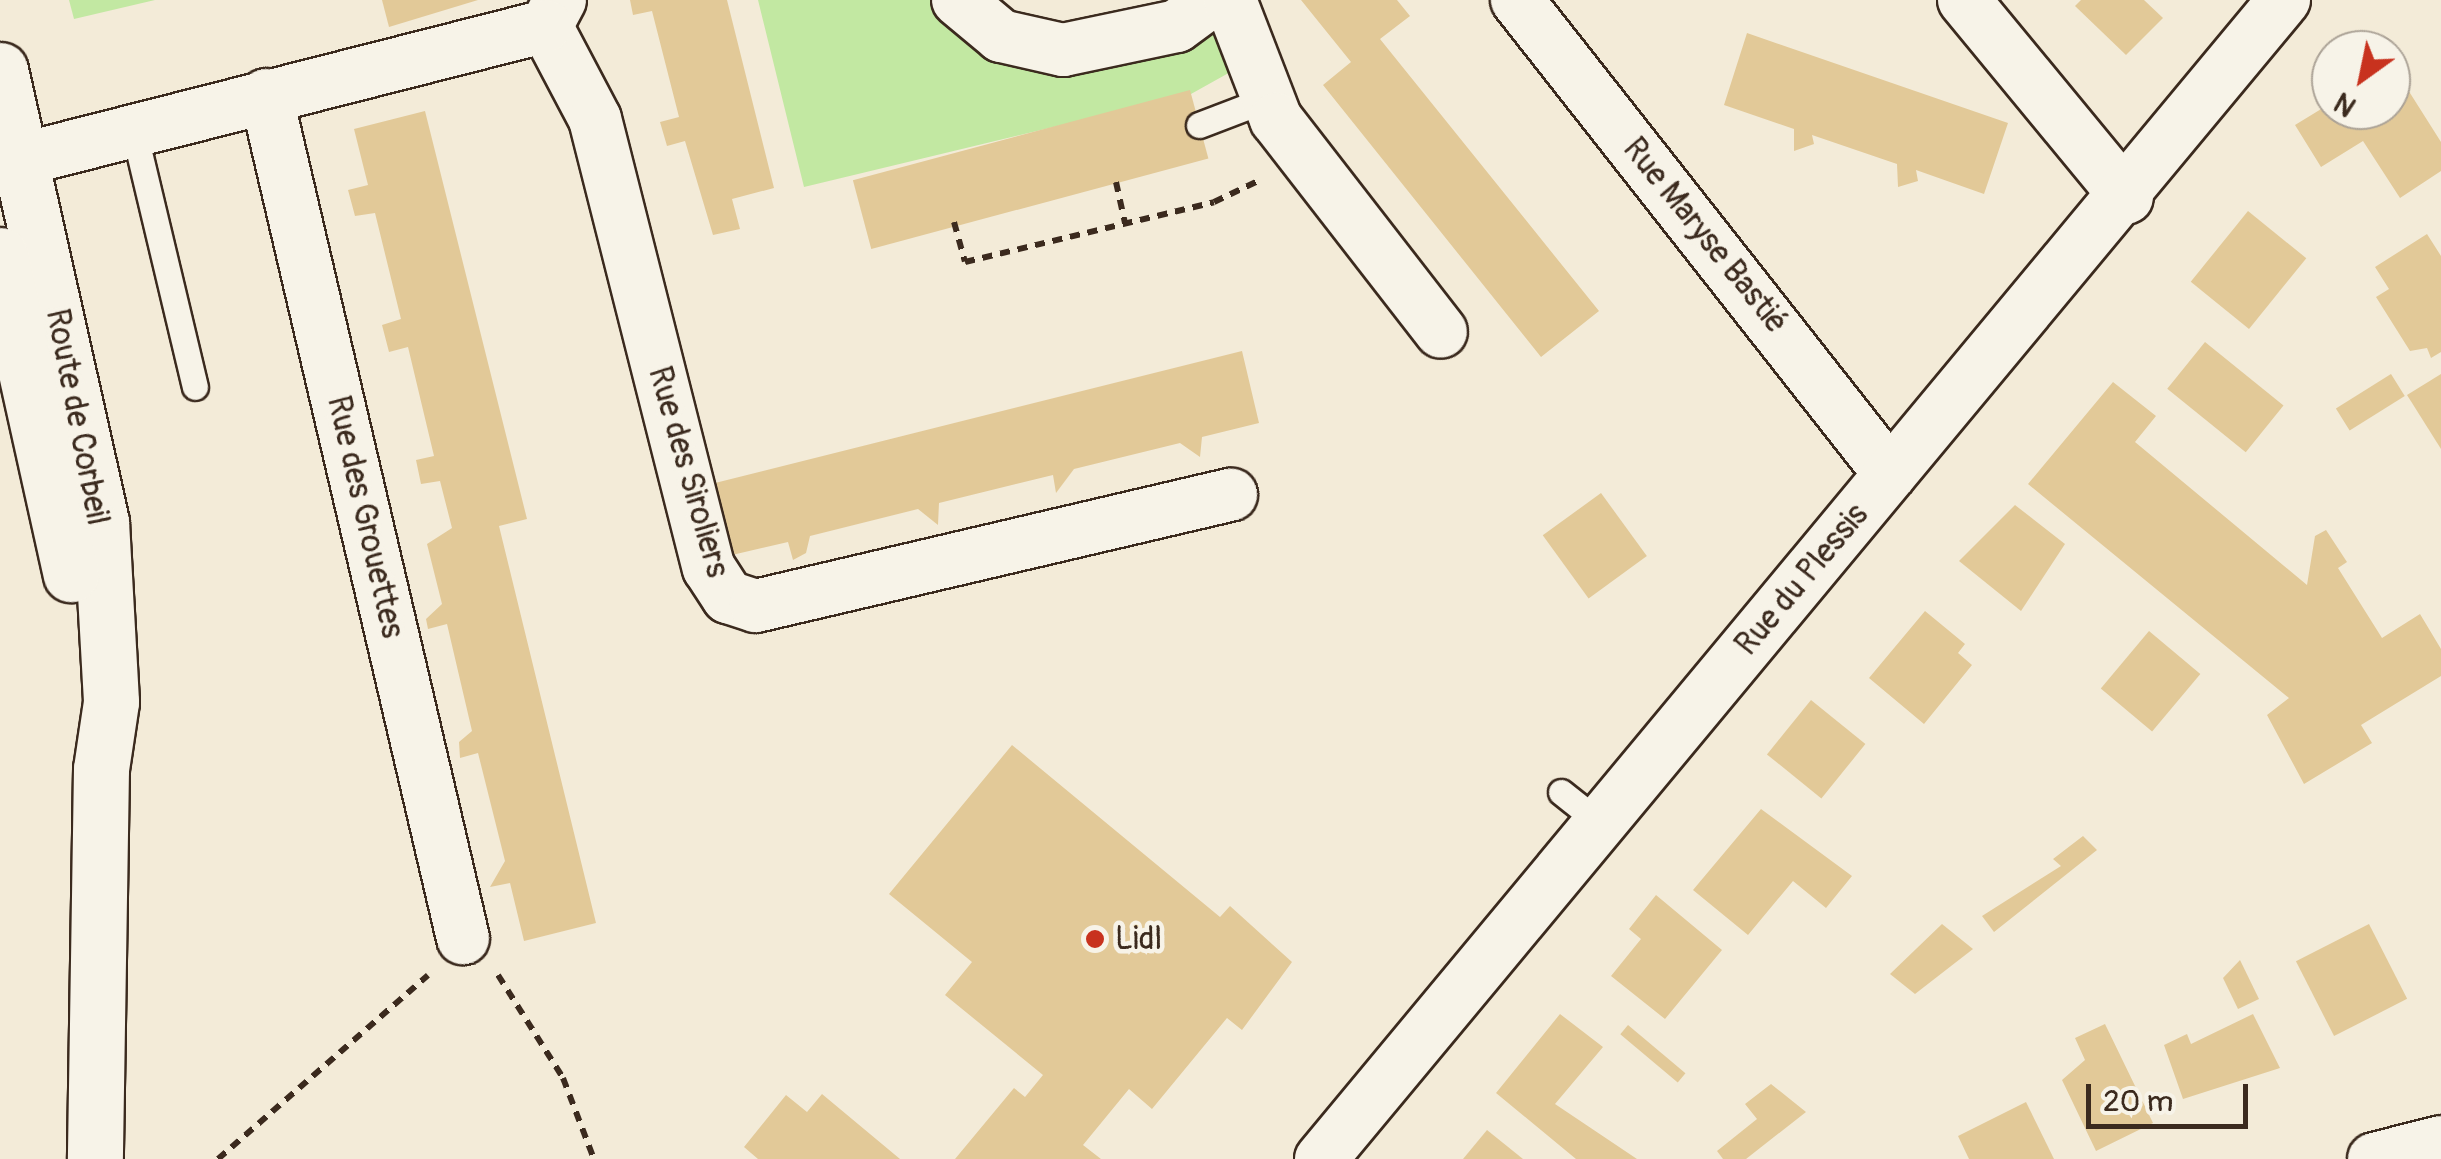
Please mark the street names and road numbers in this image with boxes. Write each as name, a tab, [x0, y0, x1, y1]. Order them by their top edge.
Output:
street label: Rue Maryse Bastié	[1614, 131, 1796, 341]
street label: Route de Corbeil	[37, 306, 117, 528]
street label: Rue des Siroliers	[640, 362, 736, 582]
street label: Rue des Grouettes	[318, 392, 412, 642]
street label: Rue du Plessis	[1728, 497, 1876, 663]

